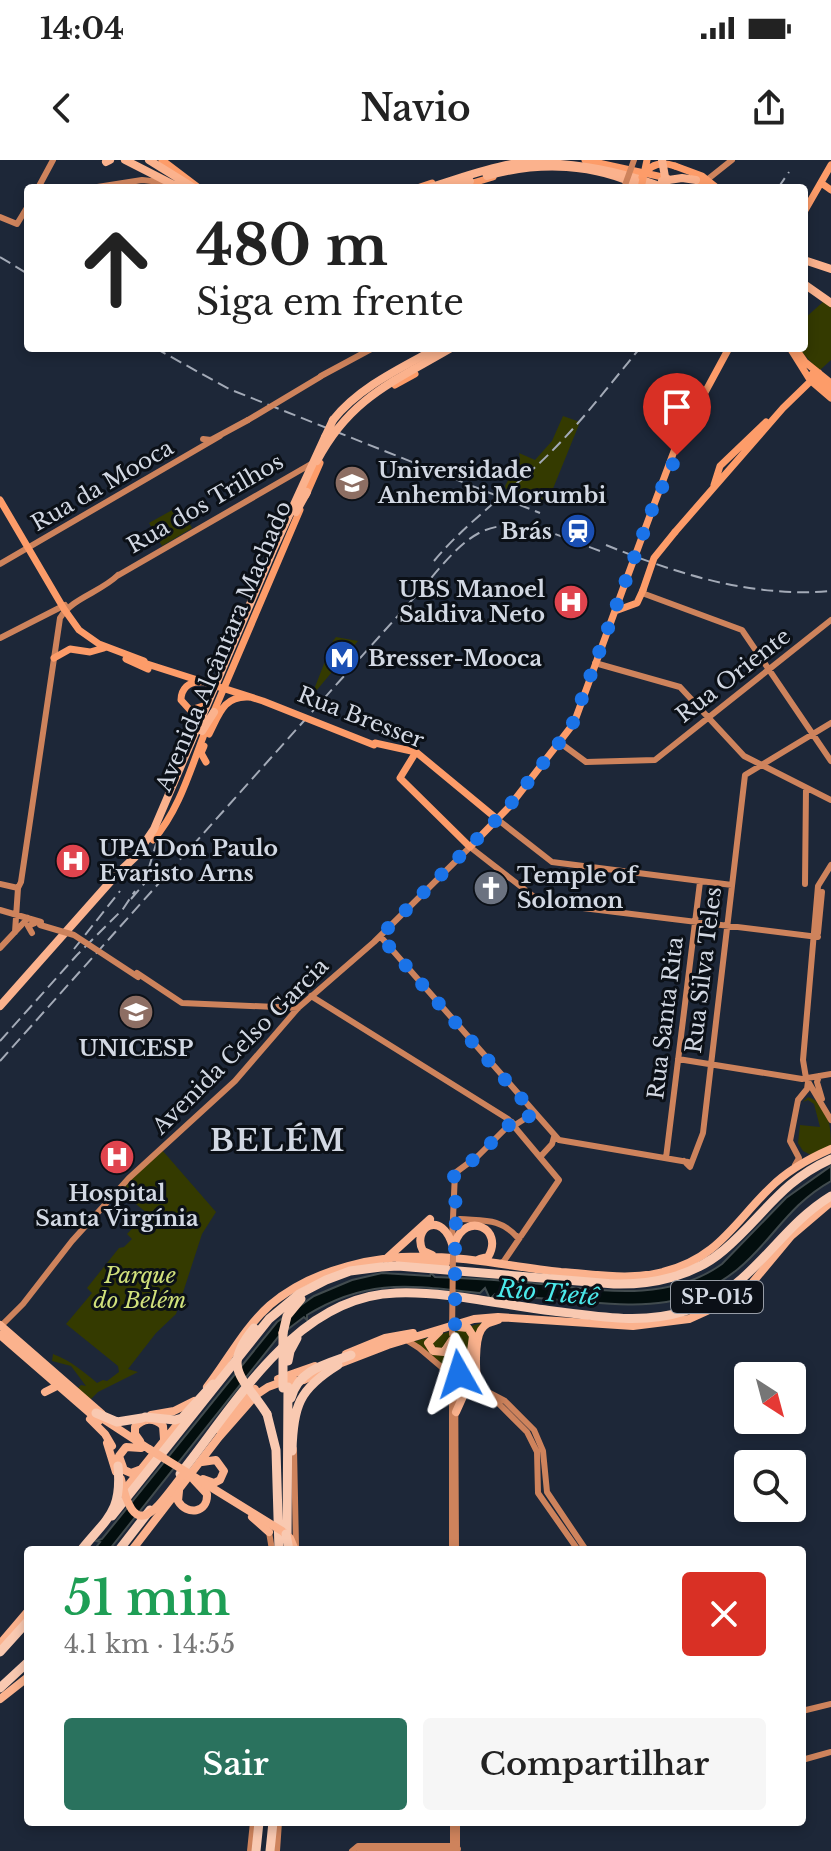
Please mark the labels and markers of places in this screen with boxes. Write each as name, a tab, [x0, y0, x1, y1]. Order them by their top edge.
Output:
pin	[643, 373, 711, 455]
place label: Universidade Anhembi Morumbi	[377, 457, 606, 509]
school or university icon: Universidade Anhembi Morumbi	[333, 464, 371, 502]
station icon: Brás	[559, 512, 597, 550]
place label: Brás	[501, 518, 552, 545]
place label: UBS Manoel Saldiva Neto	[399, 576, 545, 628]
hospital icon: UBS Manoel Saldiva Neto	[552, 583, 590, 621]
metro station icon: Bresser-Mooca	[323, 639, 361, 677]
place label: Bresser-Mooca	[368, 645, 542, 672]
place label: UPA Don Paulo Evaristo Arns	[99, 835, 278, 887]
hospital icon: UPA Don Paulo Evaristo Arns	[54, 842, 92, 880]
place label: Temple of Solomon	[517, 862, 639, 914]
church icon: Temple of Solomon	[472, 869, 510, 907]
school or university icon: UNICESP	[117, 993, 155, 1031]
place label: UNICESP	[79, 1035, 193, 1062]
hospital icon: Hospital Santa Virgínia	[98, 1138, 136, 1176]
place label: Hospital Santa Virgínia	[35, 1180, 199, 1232]

